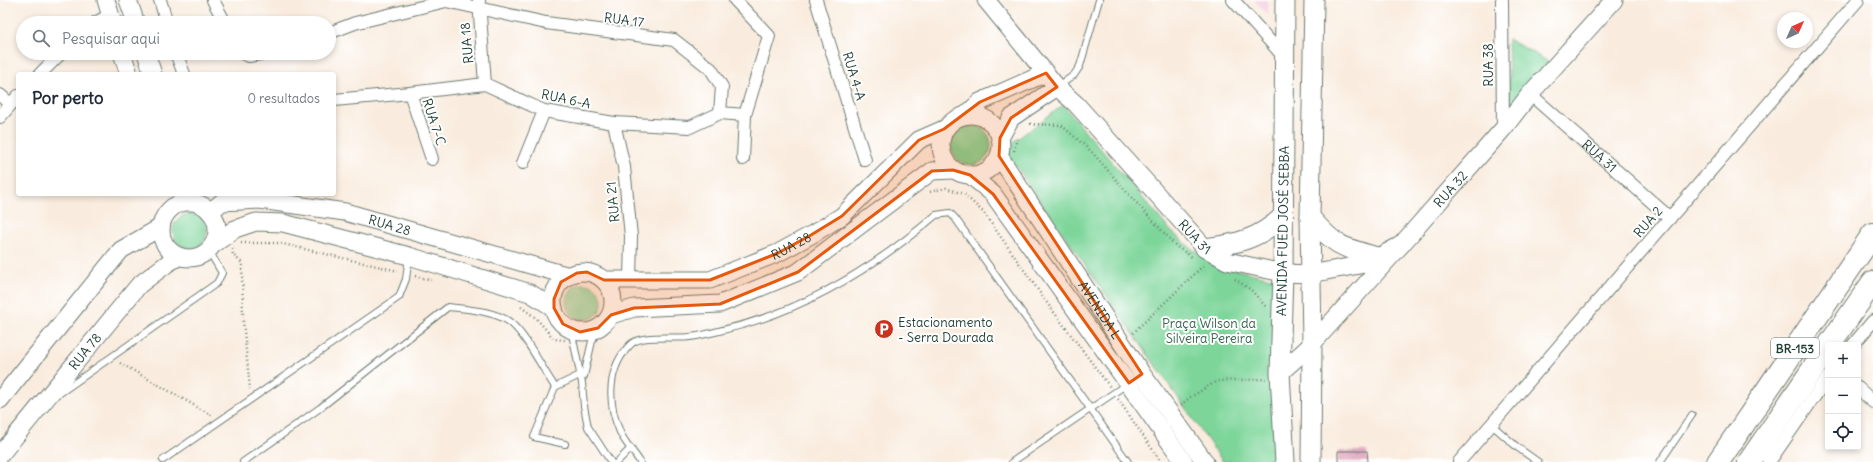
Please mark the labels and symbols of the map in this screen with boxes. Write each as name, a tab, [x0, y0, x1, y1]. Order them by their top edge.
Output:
street label: RUA 17	[603, 9, 646, 31]
north arrow	[1777, 12, 1813, 48]
street label: RUA 18	[457, 22, 477, 64]
street label: RUA 38	[1480, 43, 1497, 87]
street label: RUA 4-A	[839, 50, 869, 102]
street label: RUA 6-A	[540, 85, 592, 113]
street label: RUA 7-C	[418, 96, 450, 148]
street label: RUA 31	[1579, 136, 1621, 176]
street label: AVENIDA FUED JOSÉ SEBBA	[1272, 146, 1293, 316]
street label: RUA 32	[1430, 167, 1471, 211]
street label: RUA 21	[602, 181, 624, 223]
street label: RUA 2	[1630, 203, 1666, 241]
street label: RUA 28	[367, 211, 413, 239]
street label: RUA 31	[1175, 216, 1214, 258]
street label: RUA 28	[769, 228, 814, 263]
street label: AVENIDA L	[1075, 278, 1125, 342]
place label: Estacionamento - Serra Dourada	[898, 314, 994, 346]
park label: Praça Wilson da Silveira Pereira	[1162, 315, 1256, 347]
parking icon: Estacionamento - Serra Dourada	[873, 318, 895, 340]
street label: RUA 78	[65, 329, 105, 373]
road number: BR-153	[1771, 338, 1819, 358]

